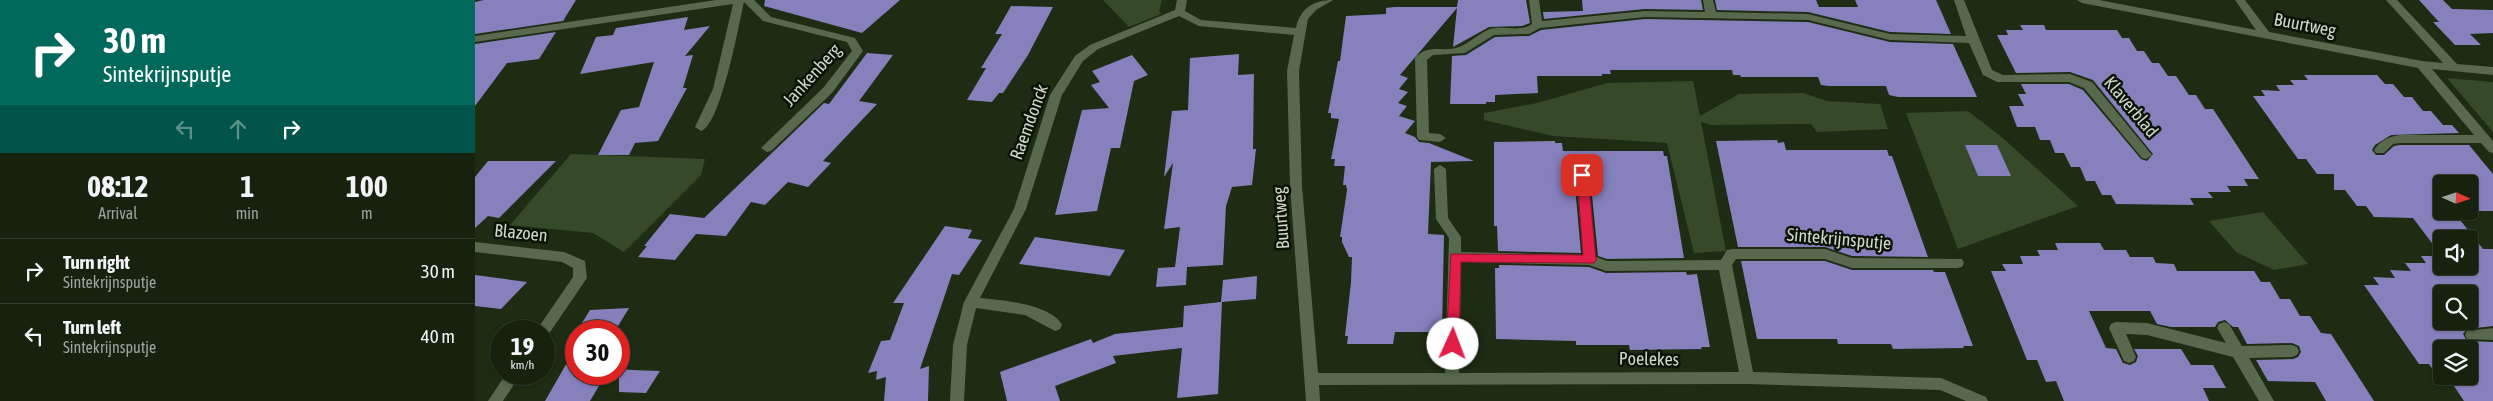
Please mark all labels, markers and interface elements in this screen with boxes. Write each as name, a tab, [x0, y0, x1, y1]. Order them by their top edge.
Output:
street label: Buurtweg	[2272, 8, 2338, 41]
icon: right	[20, 20, 85, 85]
text: 30 m	[103, 20, 166, 60]
street label: Jankenberg	[778, 39, 845, 110]
text: Sintekrijnsputje	[103, 61, 231, 87]
street label: Klaverblad	[2100, 72, 2163, 141]
street label: Raemdonck	[1005, 81, 1052, 162]
icon: left	[171, 115, 199, 143]
icon: ahead	[224, 115, 252, 143]
icon: right	[277, 115, 305, 143]
pin	[1561, 154, 1603, 196]
icon: arrive	[1568, 161, 1596, 189]
text: 08:12	[87, 169, 149, 203]
text: 1	[240, 169, 254, 203]
text: 100	[346, 169, 388, 203]
north arrow	[2433, 175, 2477, 220]
map controls	[2433, 175, 2478, 385]
street label: Buurtweg	[1268, 186, 1293, 250]
text: Arrival	[98, 204, 137, 222]
text: min	[236, 204, 259, 222]
text: m	[361, 204, 373, 222]
street label: Blazoen	[493, 219, 549, 246]
street label: Sintekrijnsputje	[1786, 223, 1892, 254]
button: sound	[2433, 230, 2478, 275]
text: Turn right	[63, 251, 130, 273]
icon: right	[20, 257, 48, 285]
text: 30 m	[421, 260, 455, 282]
text: Sintekrijnsputje	[63, 273, 156, 291]
button: search	[2433, 285, 2478, 330]
text: Turn left	[63, 316, 121, 338]
position arrow	[1426, 317, 1478, 369]
speed limit sign: 30	[565, 320, 630, 385]
icon: left	[20, 322, 48, 350]
text: 40 m	[421, 325, 455, 347]
text: 19	[511, 332, 534, 360]
text: Sintekrijnsputje	[63, 338, 156, 356]
button: layers	[2433, 340, 2478, 385]
street label: Poelekes	[1619, 347, 1679, 370]
text: km/h	[511, 358, 534, 372]

